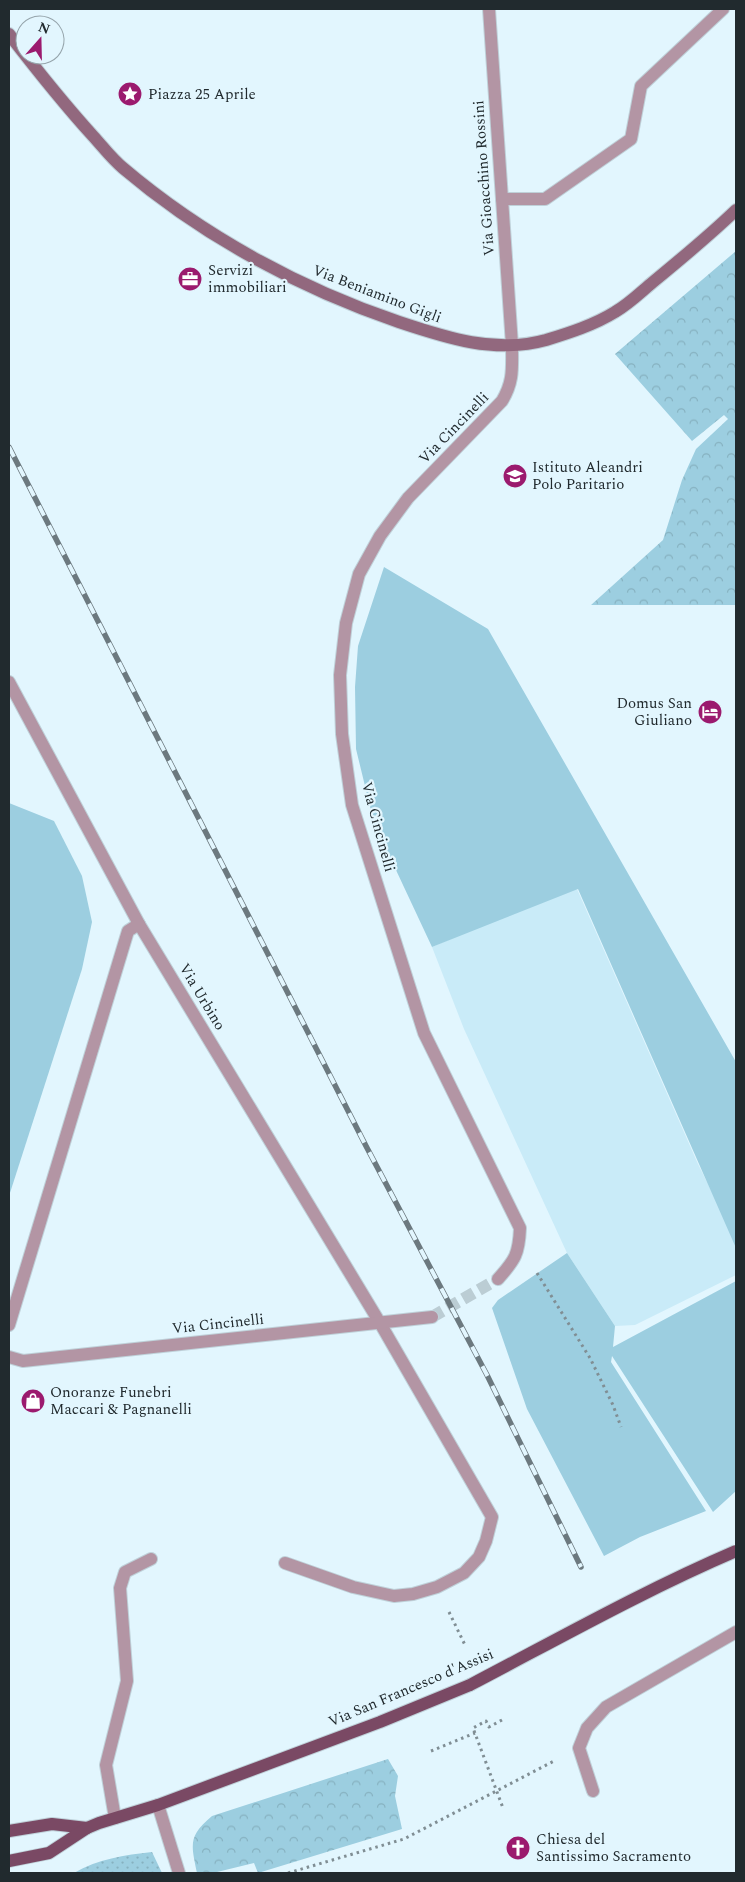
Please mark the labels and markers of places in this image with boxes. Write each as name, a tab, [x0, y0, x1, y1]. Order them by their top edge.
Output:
place icon: Piazza 25 Aprile	[117, 81, 143, 107]
place label: Piazza 25 Aprile	[148, 83, 256, 106]
place label: Servizi immobiliari	[208, 259, 287, 299]
office icon: Servizi immobiliari	[177, 266, 203, 292]
place label: Istituto Aleandri Polo Paritario	[532, 456, 643, 496]
school or university icon: Istituto Aleandri Polo Paritario	[502, 463, 528, 489]
place label: Domus San Giuliano	[616, 692, 692, 732]
hotel icon: Domus San Giuliano	[697, 699, 723, 725]
place label: Onoranze Funebri Maccari & Pagnanelli	[50, 1381, 192, 1421]
shop icon: Onoranze Funebri Maccari & Pagnanelli	[20, 1388, 46, 1414]
place label: Chiesa del Santissimo Sacramento	[536, 1828, 691, 1868]
church icon: Chiesa del Santissimo Sacramento	[505, 1835, 531, 1861]

